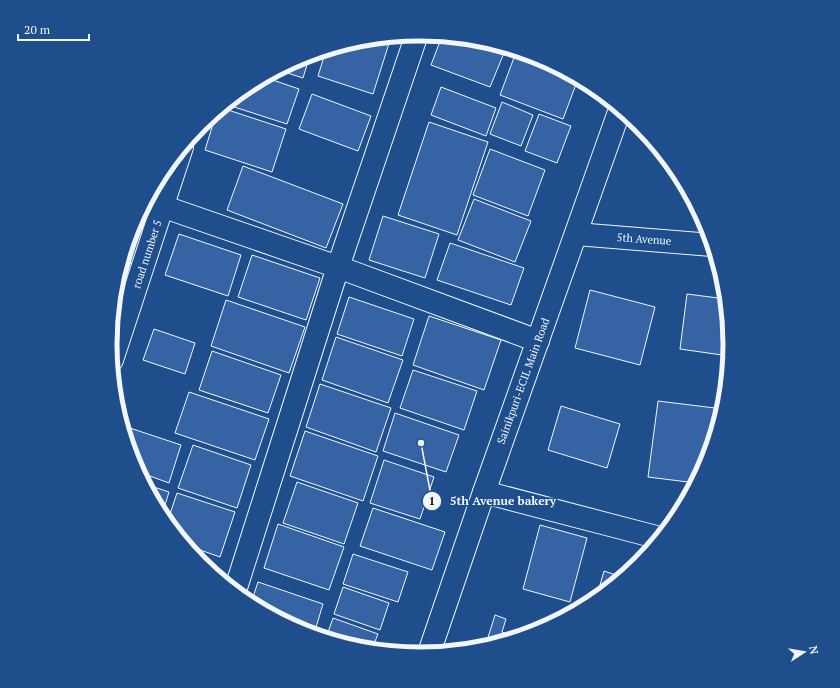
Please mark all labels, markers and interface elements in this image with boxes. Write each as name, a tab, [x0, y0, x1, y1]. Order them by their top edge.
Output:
scale bar	[18, 16, 89, 42]
text: 20 m	[24, 22, 51, 37]
street label: road number 5	[129, 218, 165, 290]
street label: 5th Avenue	[616, 230, 672, 248]
street label: Sainikpuri-ECIL Main Road	[494, 316, 552, 446]
callout: 5th Avenue bakery	[422, 489, 564, 513]
text: 1	[429, 493, 435, 508]
text: 5th Avenue bakery	[450, 493, 557, 508]
north arrow	[784, 632, 824, 672]
text: N	[806, 644, 822, 656]

